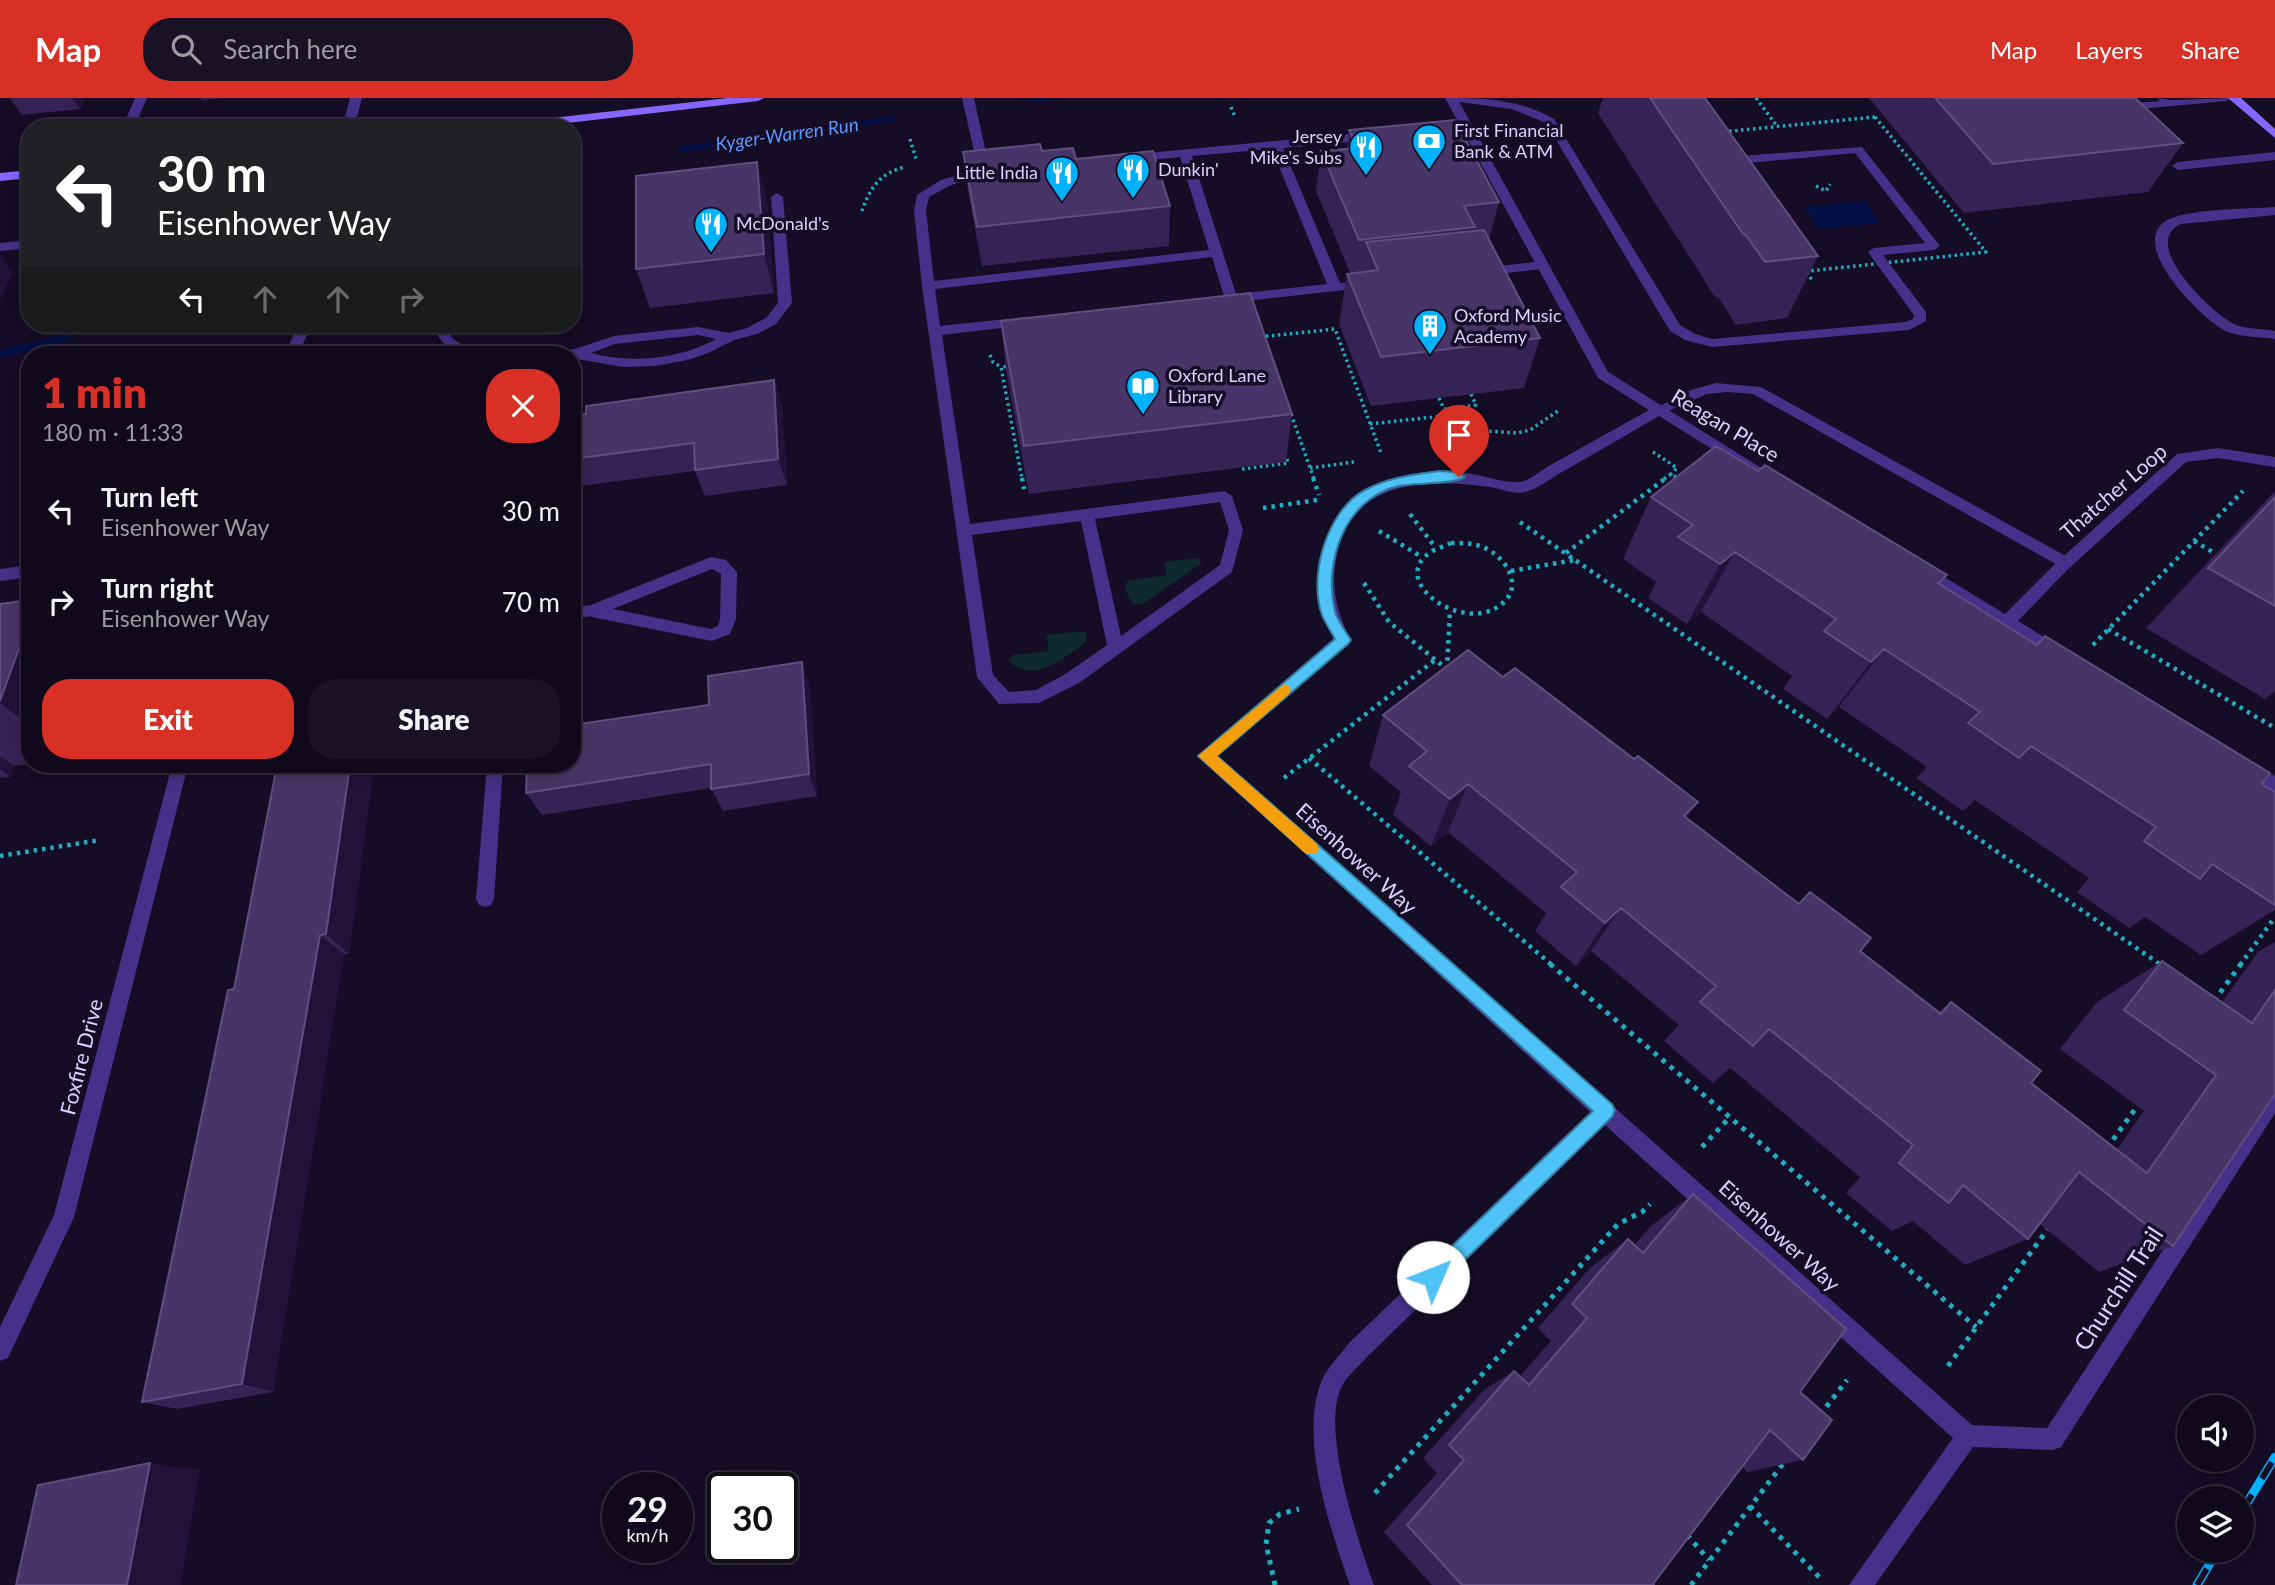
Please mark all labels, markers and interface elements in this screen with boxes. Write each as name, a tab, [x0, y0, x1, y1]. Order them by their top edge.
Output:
search box	[143, 18, 633, 81]
text: Map	[35, 29, 101, 69]
icon: search	[167, 30, 205, 68]
text: Search here	[223, 33, 357, 65]
text: Map	[1990, 35, 2037, 64]
text: Layers	[2075, 35, 2143, 64]
text: Share	[2181, 35, 2240, 64]
water label: Kyger-Warren Run	[714, 112, 860, 155]
place label: First Financial Bank & ATM	[1454, 119, 1563, 162]
bank icon: First Financial Bank & ATM	[1410, 122, 1448, 171]
place label: Jersey Mike's Subs	[1250, 125, 1343, 168]
restaurant icon: Jersey Mike's Subs	[1347, 128, 1385, 177]
text: 30 m	[157, 144, 267, 202]
icon: left	[42, 147, 133, 238]
restaurant icon: Dunkin'	[1114, 151, 1152, 200]
restaurant icon: Little India	[1043, 154, 1081, 203]
place label: Dunkin'	[1158, 158, 1219, 180]
place label: Little India	[955, 161, 1038, 183]
text: Eisenhower Way	[157, 203, 391, 242]
restaurant icon: McDonald's	[692, 205, 730, 254]
place label: McDonald's	[736, 212, 830, 234]
icon: left	[173, 280, 211, 318]
icon: ahead	[246, 280, 284, 318]
icon: ahead	[319, 280, 357, 318]
icon: right	[392, 280, 430, 318]
place label: Oxford Music Academy	[1454, 304, 1562, 347]
building icon: Oxford Music Academy	[1411, 307, 1449, 356]
place label: Oxford Lane Library	[1168, 364, 1266, 407]
text: 1 min	[42, 367, 147, 417]
library icon: Oxford Lane Library	[1124, 367, 1162, 416]
button: close	[486, 369, 560, 443]
street label: Reagan Place	[1667, 383, 1784, 467]
pin	[1429, 405, 1489, 477]
icon: arrive	[1440, 416, 1478, 454]
text: 180 m · 11:33	[42, 418, 184, 446]
street label: Thatcher Loop	[2055, 438, 2171, 544]
text: Turn left	[101, 481, 198, 513]
icon: left	[42, 492, 80, 530]
text: 30 m	[502, 495, 560, 527]
text: Eisenhower Way	[101, 513, 269, 541]
text: Turn right	[101, 572, 214, 604]
icon: right	[42, 583, 80, 621]
text: 70 m	[502, 586, 560, 618]
text: Eisenhower Way	[101, 604, 269, 632]
button: Exit	[42, 679, 294, 759]
button: Share	[308, 679, 560, 759]
street label: Eisenhower Way	[1291, 797, 1423, 919]
street label: Foxfire Drive	[54, 996, 107, 1117]
street label: Eisenhower Way	[1714, 1174, 1846, 1296]
street label: Churchill Trail	[2067, 1221, 2169, 1356]
position arrow	[1396, 1240, 1470, 1314]
map controls	[2177, 1395, 2254, 1563]
button: sound	[2177, 1395, 2254, 1472]
speed limit sign: 30	[707, 1472, 798, 1563]
button: layers	[2177, 1486, 2254, 1563]
text: 29	[627, 1487, 668, 1529]
text: km/h	[626, 1524, 669, 1546]

